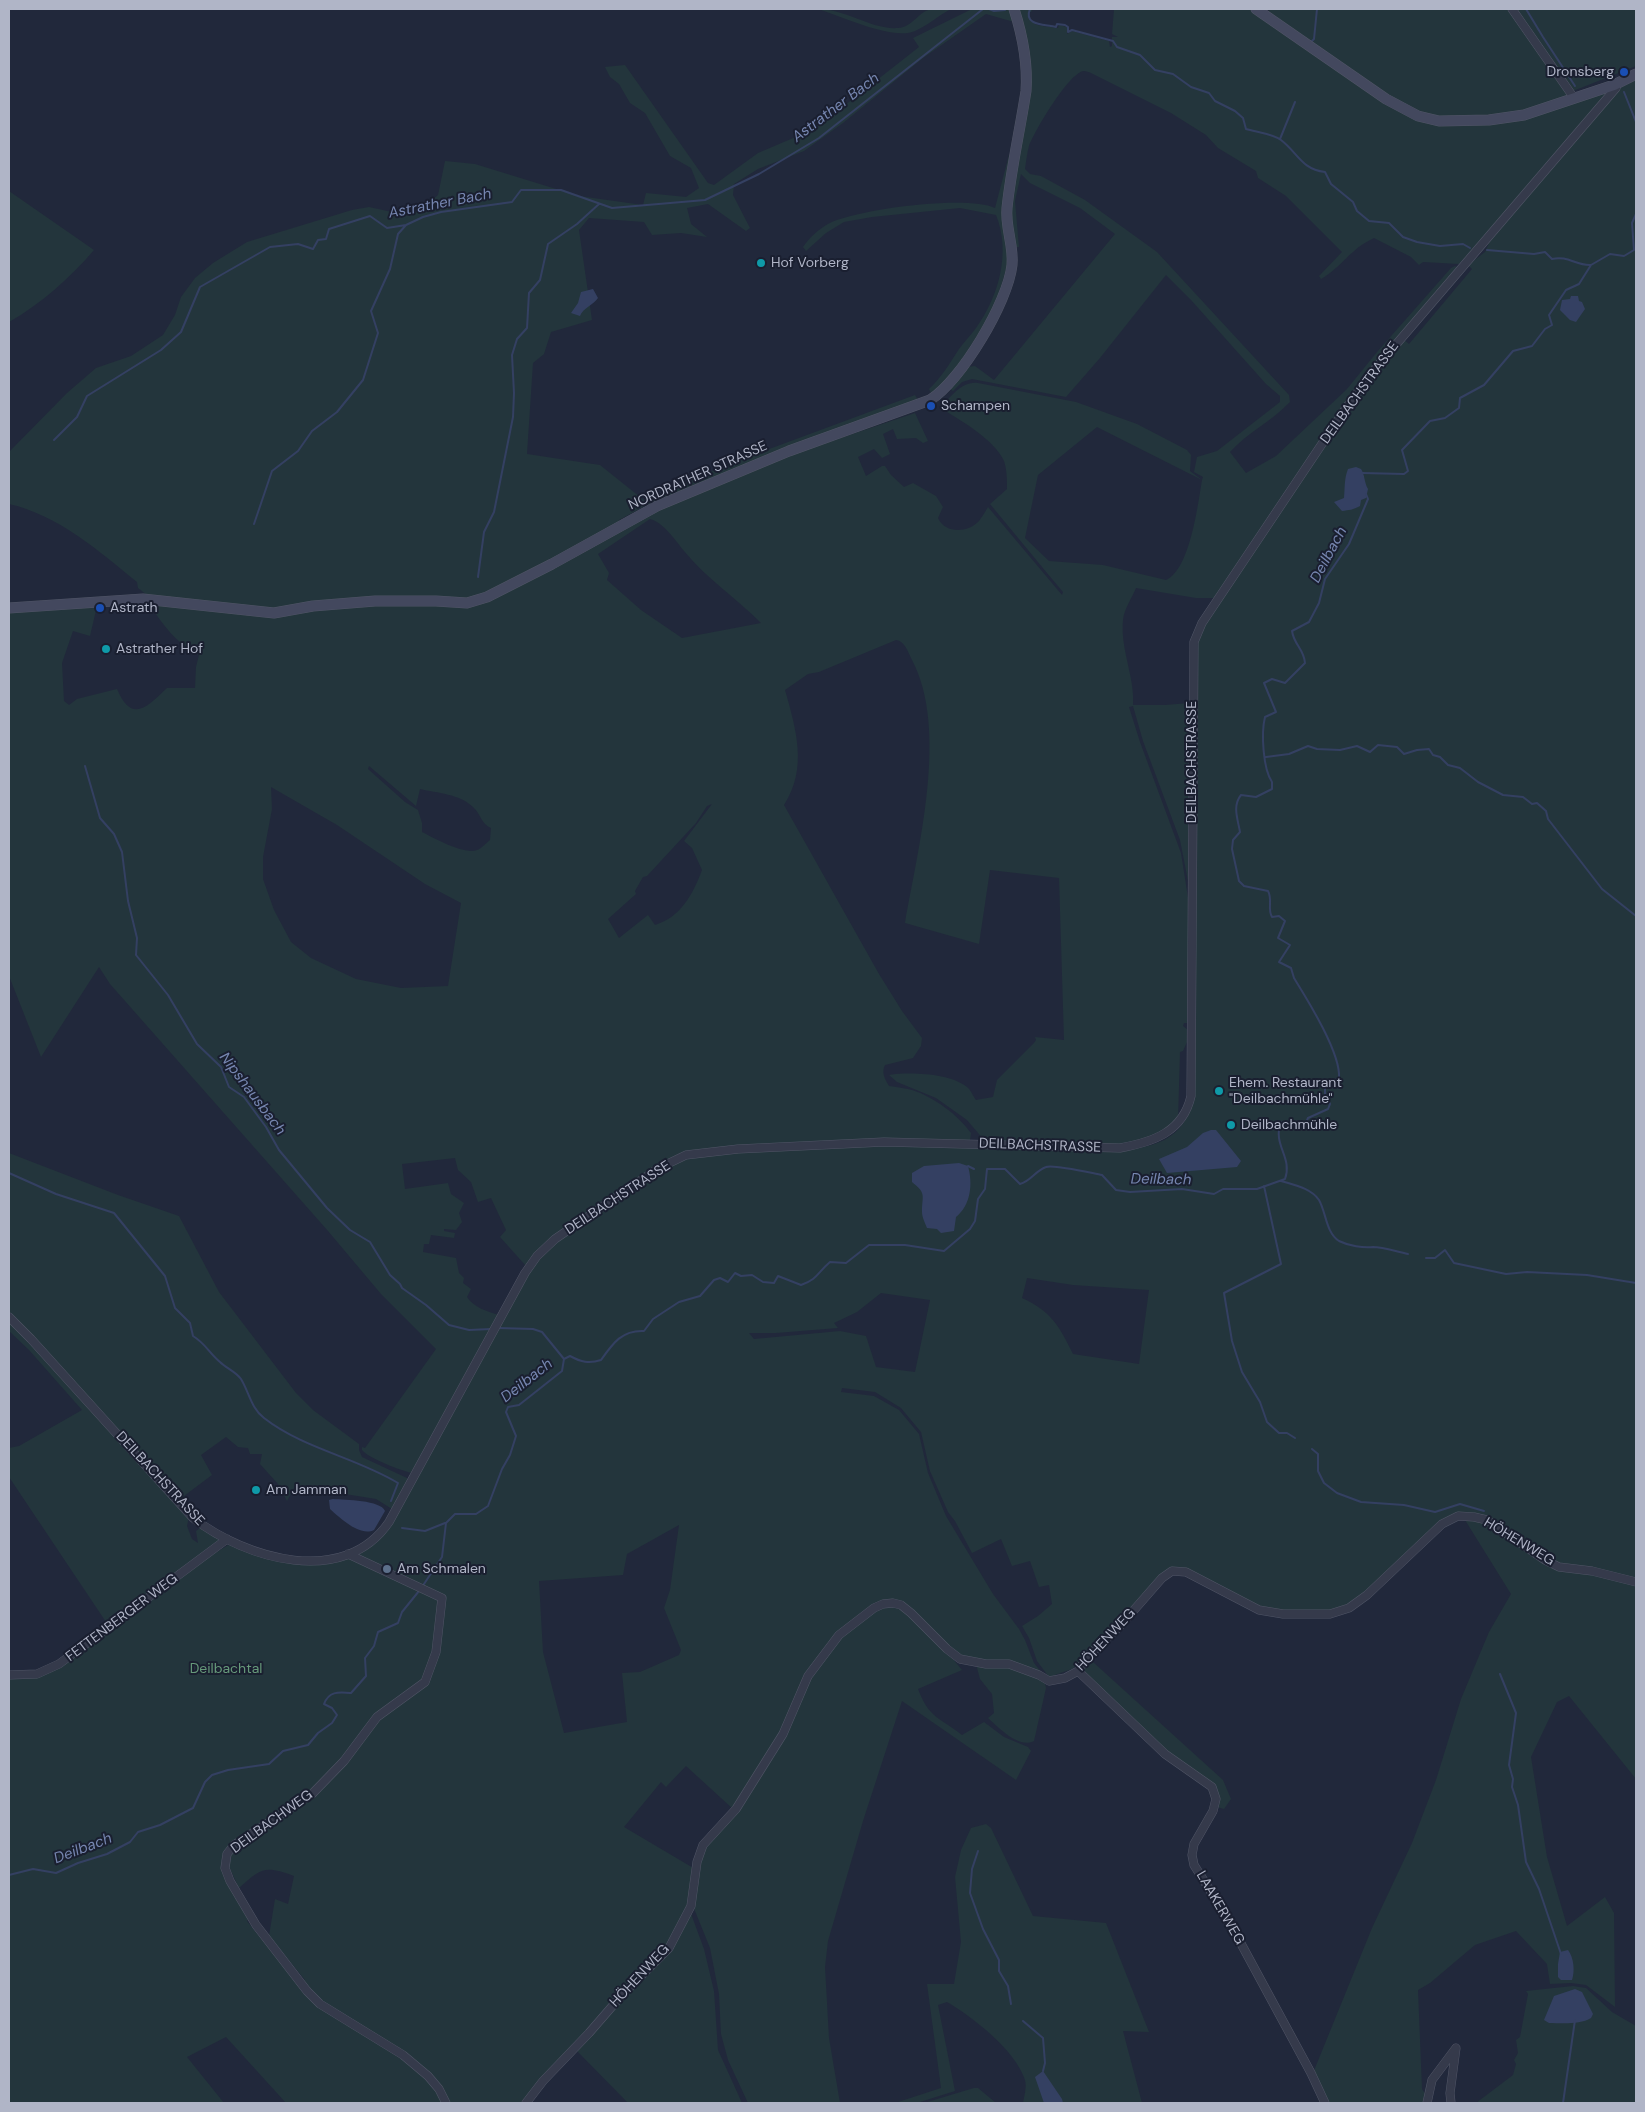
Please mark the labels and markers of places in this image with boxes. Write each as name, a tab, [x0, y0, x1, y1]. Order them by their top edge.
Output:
place label: Dronsberg	[1547, 64, 1614, 80]
marker: Dronsberg	[1618, 66, 1630, 78]
place label: Hof Vorberg	[771, 255, 849, 271]
marker: Hof Vorberg	[755, 257, 767, 269]
place label: Schampen	[941, 398, 1010, 414]
marker: Schampen	[925, 400, 937, 412]
place label: Astrath	[110, 600, 158, 616]
marker: Astrath	[94, 602, 106, 614]
place label: Astrather Hof	[116, 641, 203, 657]
marker: Astrather Hof	[100, 643, 112, 655]
place label: Ehem. Restaurant "Deilbachmühle"	[1229, 1075, 1342, 1108]
marker: Ehem. Restaurant "Deilbachmühle"	[1213, 1085, 1225, 1097]
place label: Deilbachmühle	[1241, 1117, 1337, 1133]
marker: Deilbachmühle	[1225, 1119, 1237, 1131]
place label: Am Jamman	[266, 1482, 347, 1498]
marker: Am Jamman	[250, 1484, 262, 1496]
place label: Am Schmalen	[397, 1561, 486, 1577]
marker: Am Schmalen	[381, 1563, 393, 1575]

